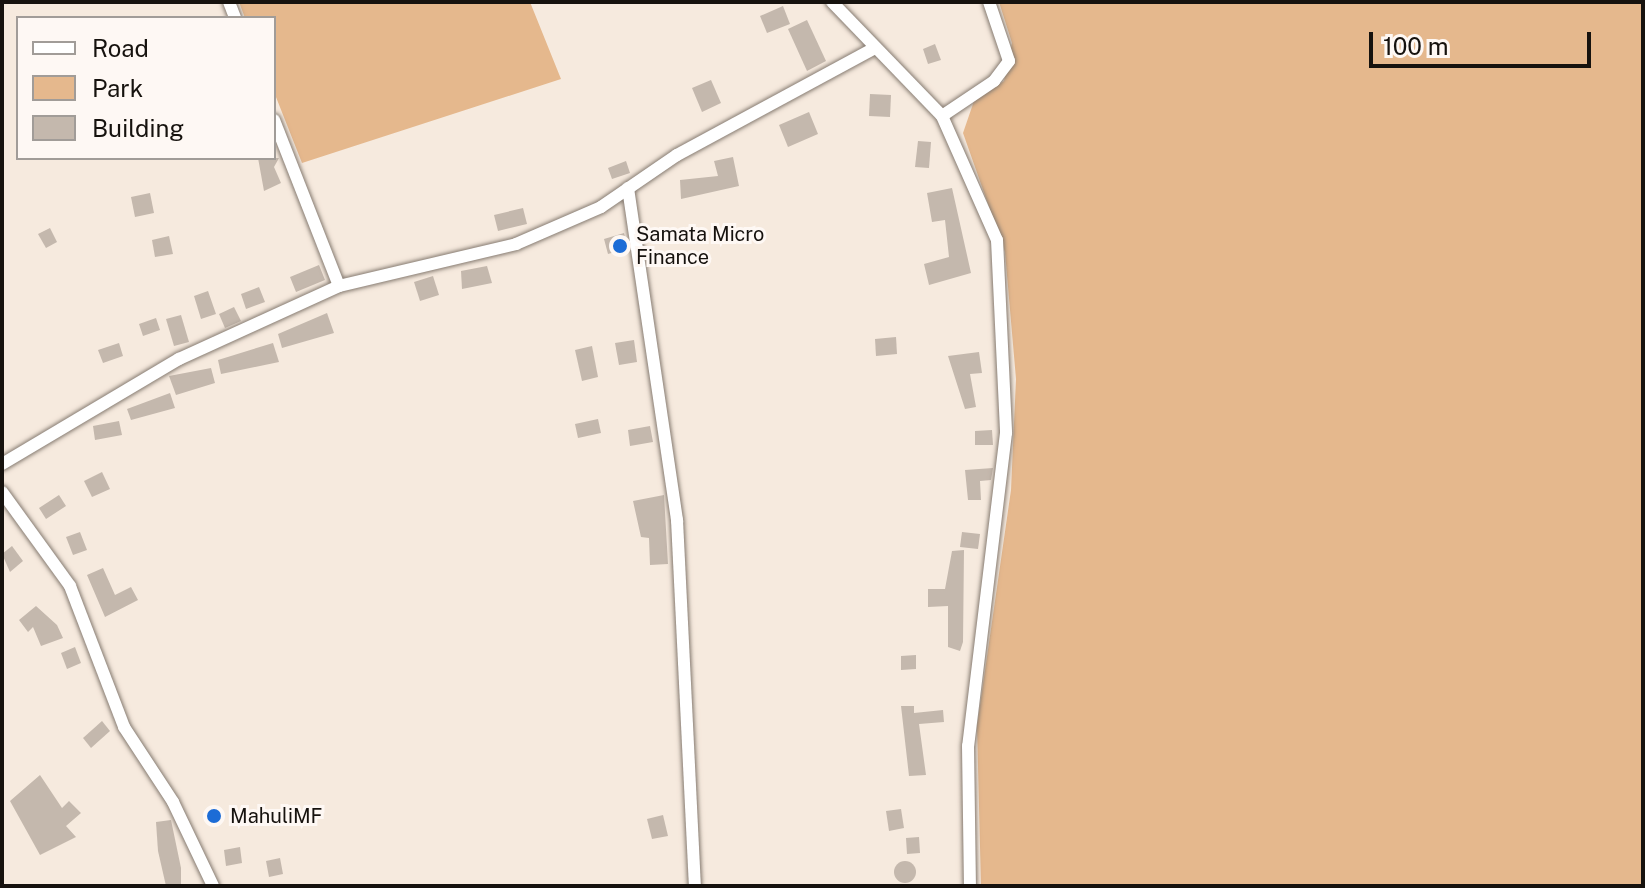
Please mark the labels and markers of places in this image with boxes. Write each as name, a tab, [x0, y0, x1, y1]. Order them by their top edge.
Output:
place label: Samata Micro Finance	[636, 222, 764, 269]
marker: Samata Micro Finance	[611, 237, 629, 255]
place label: MahuliMF	[230, 804, 322, 828]
marker: MahuliMF	[205, 807, 223, 825]

